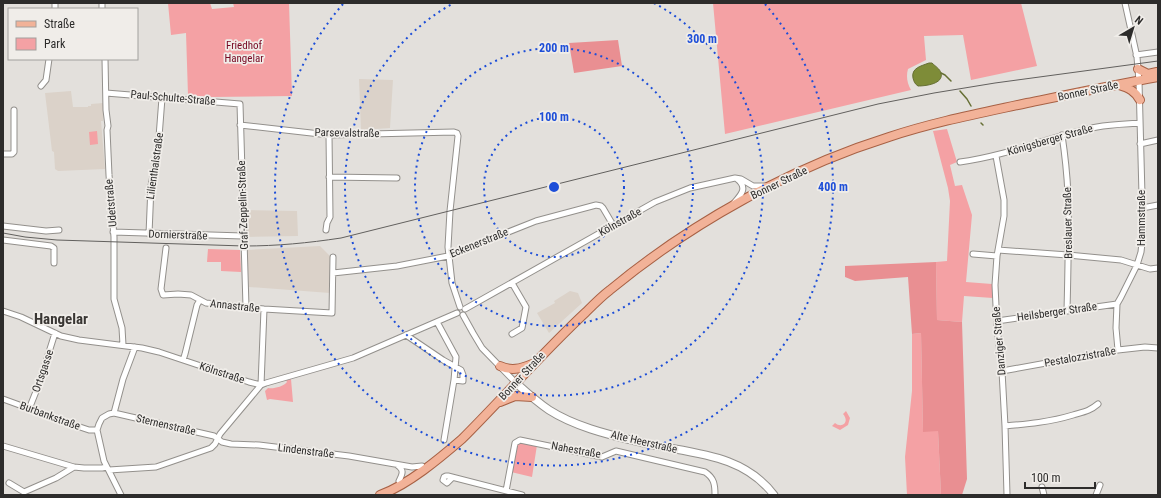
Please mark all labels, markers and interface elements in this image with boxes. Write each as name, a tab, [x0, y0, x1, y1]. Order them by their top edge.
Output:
legend	[8, 8, 138, 60]
north arrow	[1113, 8, 1153, 48]
text: N	[1132, 13, 1146, 28]
text: Straße	[44, 17, 75, 31]
text: 300 m	[687, 32, 717, 46]
text: Park	[44, 37, 66, 51]
park label: Friedhof Hangelar	[224, 39, 264, 65]
text: 200 m	[539, 41, 569, 55]
street label: Bonner Straße	[1057, 78, 1119, 104]
street label: Paul-Schulte-Straße	[130, 88, 216, 108]
text: 100 m	[539, 110, 569, 124]
street label: Königsberger Straße	[1006, 122, 1094, 158]
street label: Parsevalstraße	[315, 126, 379, 140]
street label: Lilienthalstraße	[144, 132, 166, 200]
street label: Graf-Zeppelin-Straße	[235, 160, 251, 250]
street label: Bonner Straße	[749, 164, 809, 202]
street label: Udetstraße	[102, 179, 120, 227]
centre of rings	[547, 180, 561, 194]
text: 400 m	[818, 180, 848, 194]
street label: Breslauer Straße	[1061, 187, 1075, 259]
street label: Hammstraße	[1135, 190, 1148, 246]
street label: Kölnstraße	[596, 205, 644, 239]
street label: Eckenerstraße	[448, 225, 510, 261]
street label: Dornierstraße	[148, 227, 208, 243]
street label: Annastraße	[210, 297, 260, 315]
street label: Heilsberger Straße	[1016, 300, 1098, 324]
street label: Danziger Straße	[990, 306, 1008, 376]
district label: Hangelar	[34, 310, 88, 328]
street label: Pestalozzistraße	[1043, 344, 1117, 370]
street label: Ortsgasse	[30, 348, 56, 394]
street label: Bonner Straße	[496, 349, 548, 403]
street label: Kölnstraße	[198, 360, 246, 386]
street label: Burbankstraße	[18, 399, 82, 433]
street label: Sternenstraße	[135, 412, 197, 438]
street label: Alte Heerstraße	[609, 428, 679, 456]
street label: Nahestraße	[550, 439, 602, 461]
street label: Lindenstraße	[277, 441, 335, 461]
scale bar	[1025, 464, 1095, 490]
text: 100 m	[1031, 471, 1061, 485]

